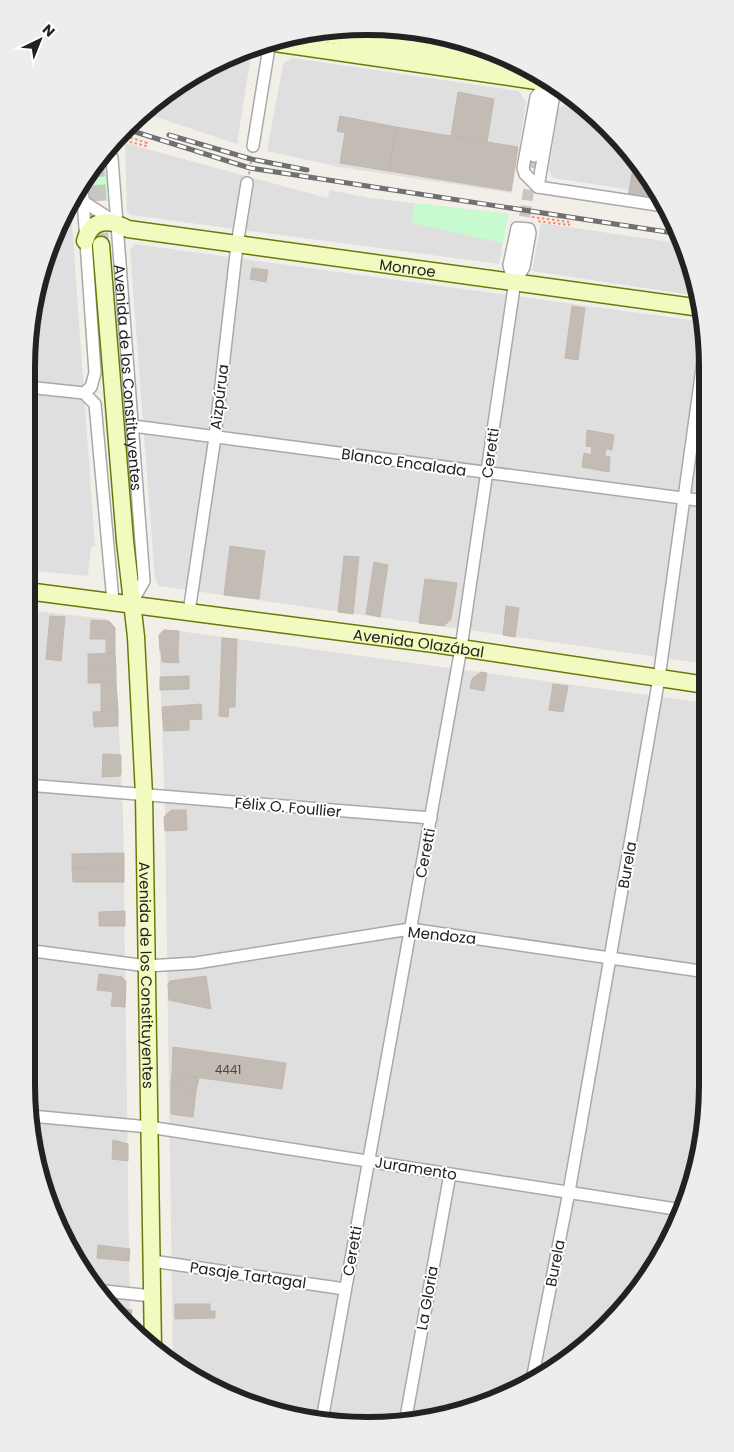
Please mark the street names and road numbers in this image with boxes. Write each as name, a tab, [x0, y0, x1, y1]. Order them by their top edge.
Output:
street label: Monroe	[378, 253, 437, 282]
street label: Avenida de los Constituyentes	[110, 264, 148, 492]
street label: Aizpúrua	[205, 363, 233, 431]
street label: Ceretti	[476, 427, 504, 479]
street label: Blanco Encalada	[340, 443, 468, 481]
street label: Avenida Olazábal	[352, 623, 486, 662]
street label: Félix O. Foullier	[234, 792, 343, 822]
street label: Ceretti	[410, 826, 440, 880]
street label: Burela	[613, 840, 641, 890]
street label: Avenida de los Constituyentes	[135, 862, 159, 1089]
street label: Mendoza	[407, 921, 477, 949]
street label: Juramento	[374, 1151, 458, 1185]
street label: Ceretti	[337, 1224, 367, 1278]
street label: Burela	[540, 1238, 570, 1288]
street label: Pasaje Tartagal	[188, 1256, 308, 1294]
street label: La Gloria	[411, 1264, 443, 1332]

